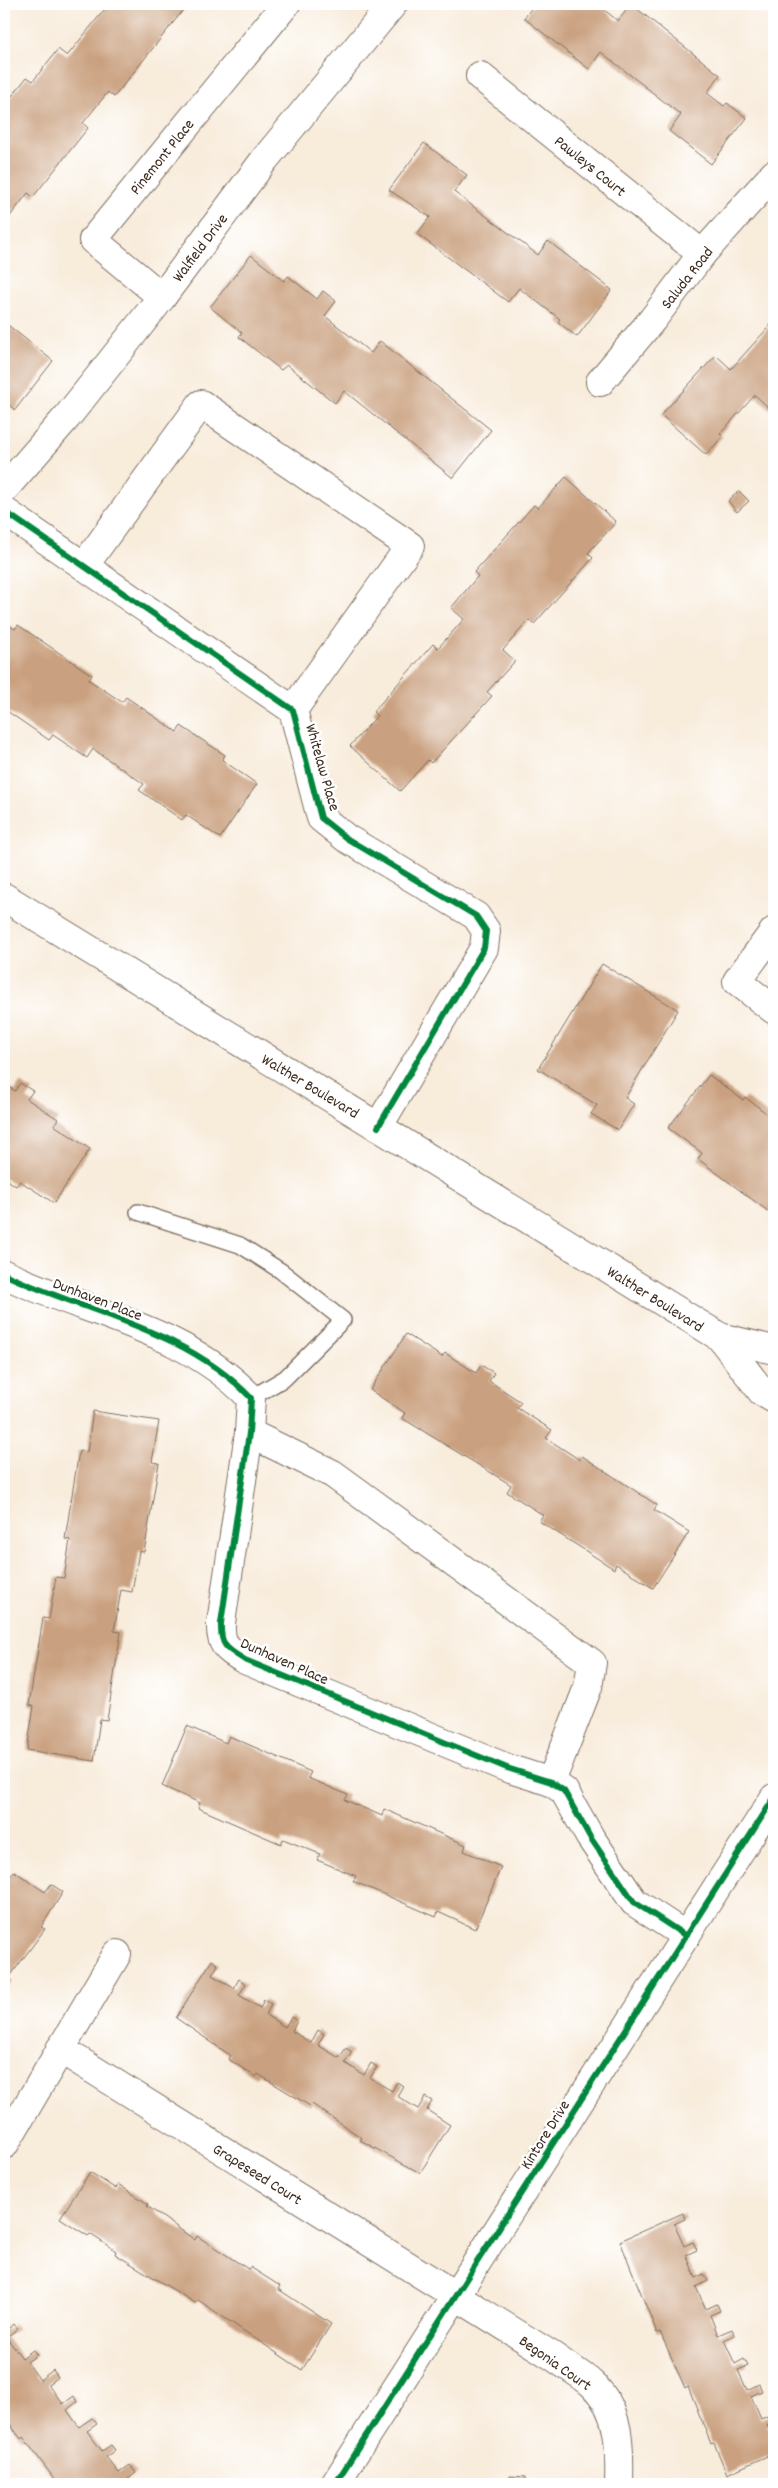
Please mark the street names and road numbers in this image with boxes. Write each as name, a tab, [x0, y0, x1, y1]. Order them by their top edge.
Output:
street label: Pinemont Place	[125, 115, 201, 200]
street label: Pawleys Court	[549, 131, 630, 203]
street label: Walfield Drive	[168, 209, 234, 288]
street label: Saluda Road	[656, 242, 720, 315]
street label: Whitelaw Place	[298, 721, 345, 814]
street label: Walther Boulevard	[256, 1049, 363, 1125]
street label: Walther Boulevard	[602, 1261, 708, 1339]
street label: Dunhaven Place	[49, 1273, 145, 1328]
street label: Dunhaven Place	[236, 1633, 332, 1692]
street label: Kintore Drive	[516, 2096, 577, 2175]
street label: Grapeseed Court	[207, 2138, 306, 2212]
street label: Begonia Court	[514, 2331, 596, 2398]

